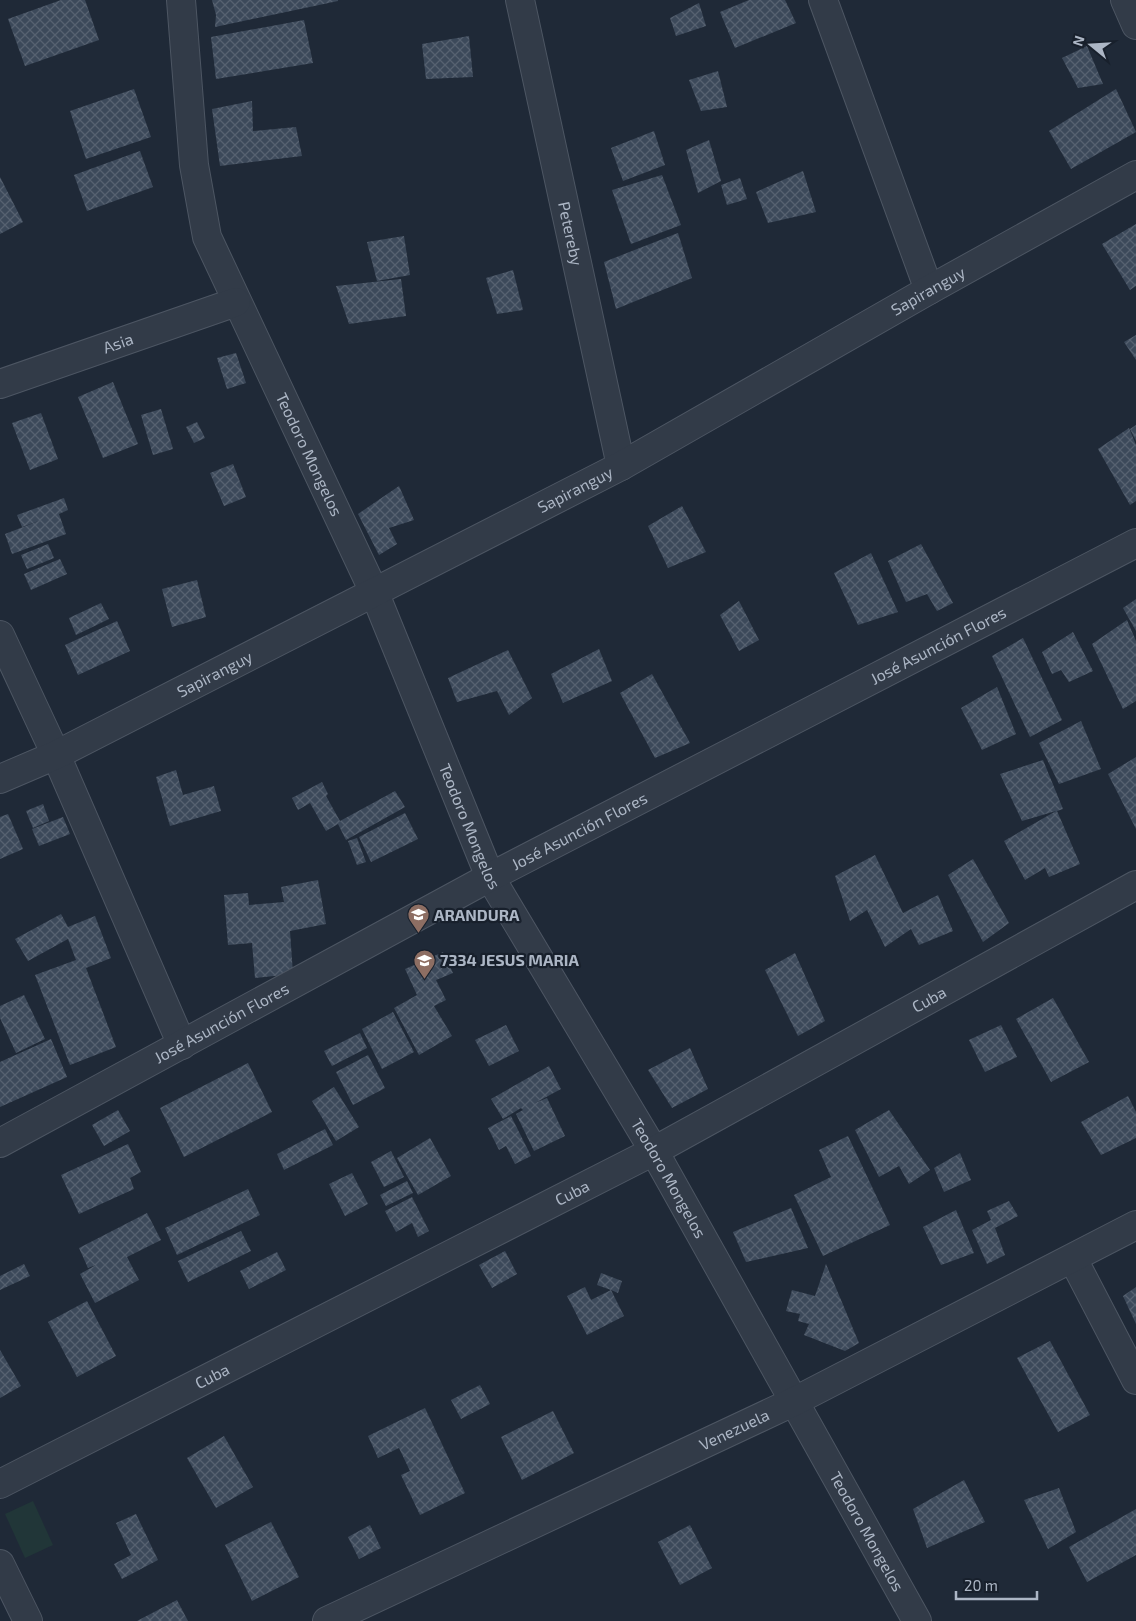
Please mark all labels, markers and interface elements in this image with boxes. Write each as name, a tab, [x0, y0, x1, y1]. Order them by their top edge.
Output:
north arrow	[1066, 20, 1116, 70]
text: N	[1069, 33, 1088, 48]
street label: Petereby	[555, 200, 587, 268]
street label: Sapiranguy	[887, 262, 969, 319]
street label: Asia	[100, 328, 136, 357]
street label: Teodoro Mongelos	[273, 389, 347, 519]
street label: Sapiranguy	[534, 462, 616, 516]
street label: José Asunción Flores	[867, 602, 1009, 688]
street label: Sapiranguy	[173, 646, 256, 701]
street label: Teodoro Mongelos	[436, 760, 505, 892]
street label: José Asunción Flores	[508, 787, 650, 873]
school or university icon: ARANDURA	[406, 903, 430, 934]
place label: ARANDURA	[434, 905, 520, 924]
school or university icon: 7334 JESUS MARIA	[412, 948, 436, 979]
place label: 7334 JESUS MARIA	[440, 950, 579, 969]
street label: José Asunción Flores	[151, 978, 292, 1067]
street label: Cuba	[908, 982, 949, 1016]
street label: Teodoro Mongelos	[628, 1115, 711, 1241]
street label: Cuba	[551, 1176, 592, 1209]
street label: Cuba	[191, 1359, 232, 1392]
street label: Venezuela	[696, 1405, 772, 1454]
street label: Teodoro Mongelos	[826, 1468, 908, 1594]
scale bar	[956, 1568, 1037, 1600]
text: 20 m	[964, 1576, 998, 1594]

